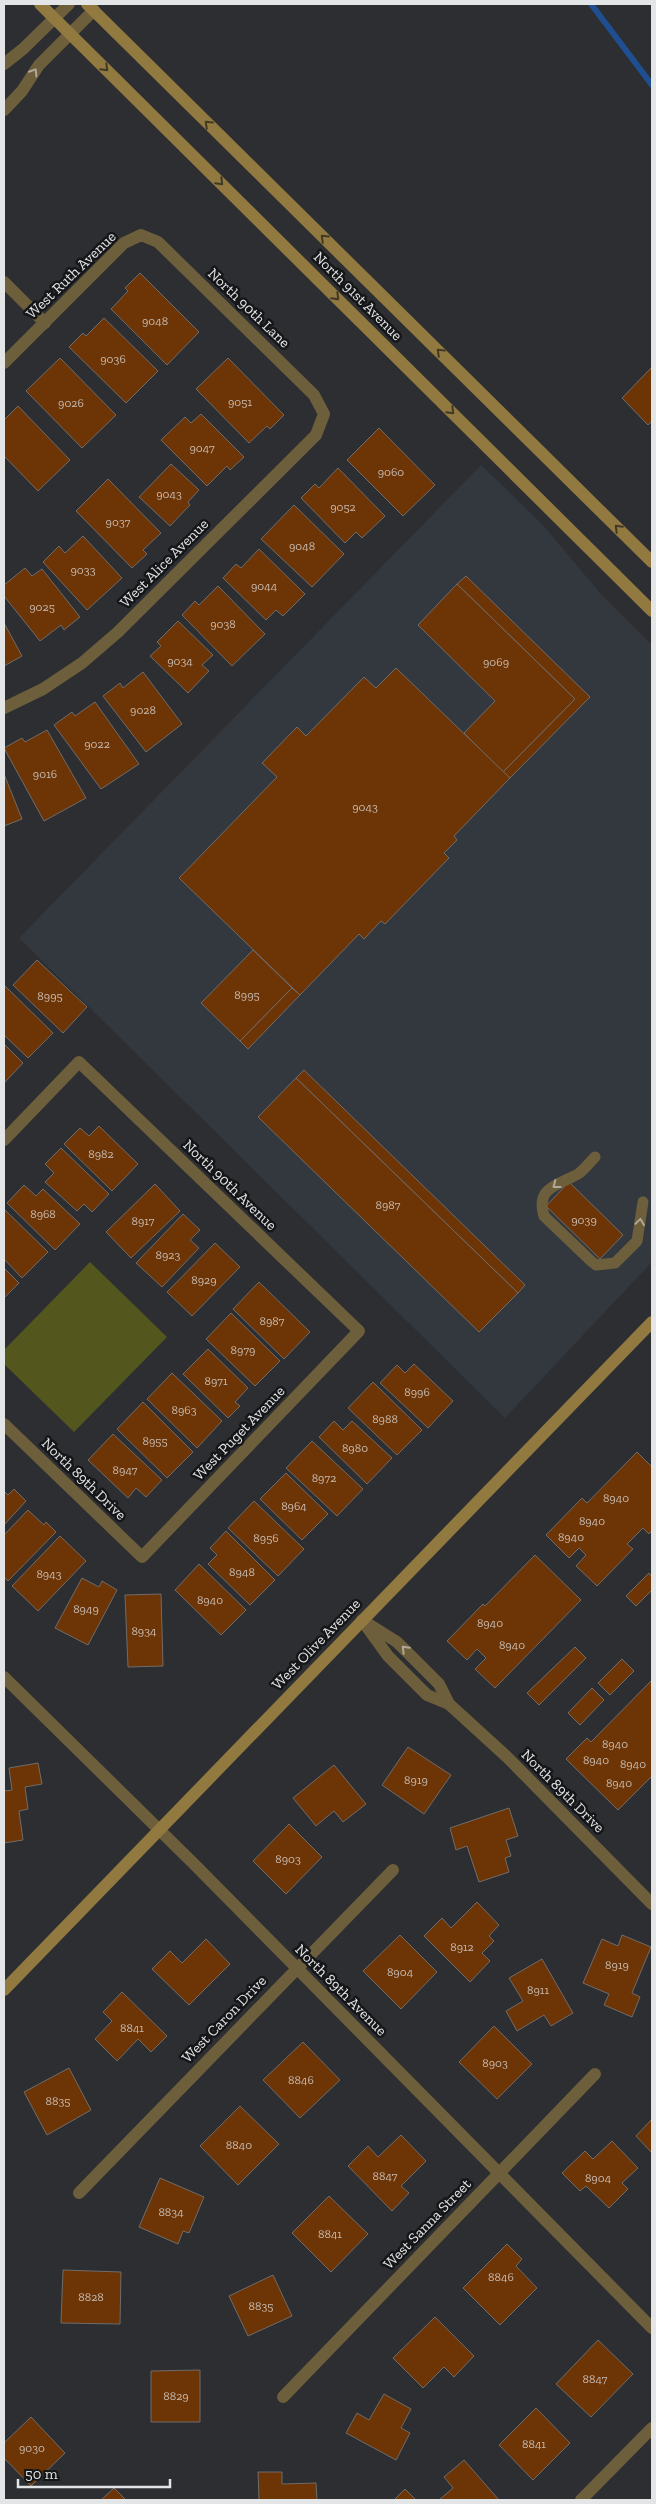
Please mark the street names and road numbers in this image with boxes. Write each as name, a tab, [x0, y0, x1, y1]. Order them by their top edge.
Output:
street label: West Ruth Avenue	[22, 228, 120, 322]
street label: North 91st Avenue	[310, 248, 406, 344]
street label: North 90th Lane	[204, 264, 294, 352]
street label: West Alice Avenue	[116, 515, 212, 611]
street label: North 90th Avenue	[180, 1136, 280, 1234]
street label: West Puget Avenue	[189, 1382, 289, 1484]
street label: North 89th Drive	[38, 1434, 130, 1524]
street label: West Olive Avenue	[268, 1595, 364, 1693]
street label: North 89th Drive	[518, 1746, 608, 1836]
street label: North 89th Avenue	[291, 1940, 391, 2040]
street label: West Caron Drive	[178, 1972, 270, 2066]
street label: West Sanna Street	[379, 2175, 475, 2273]

